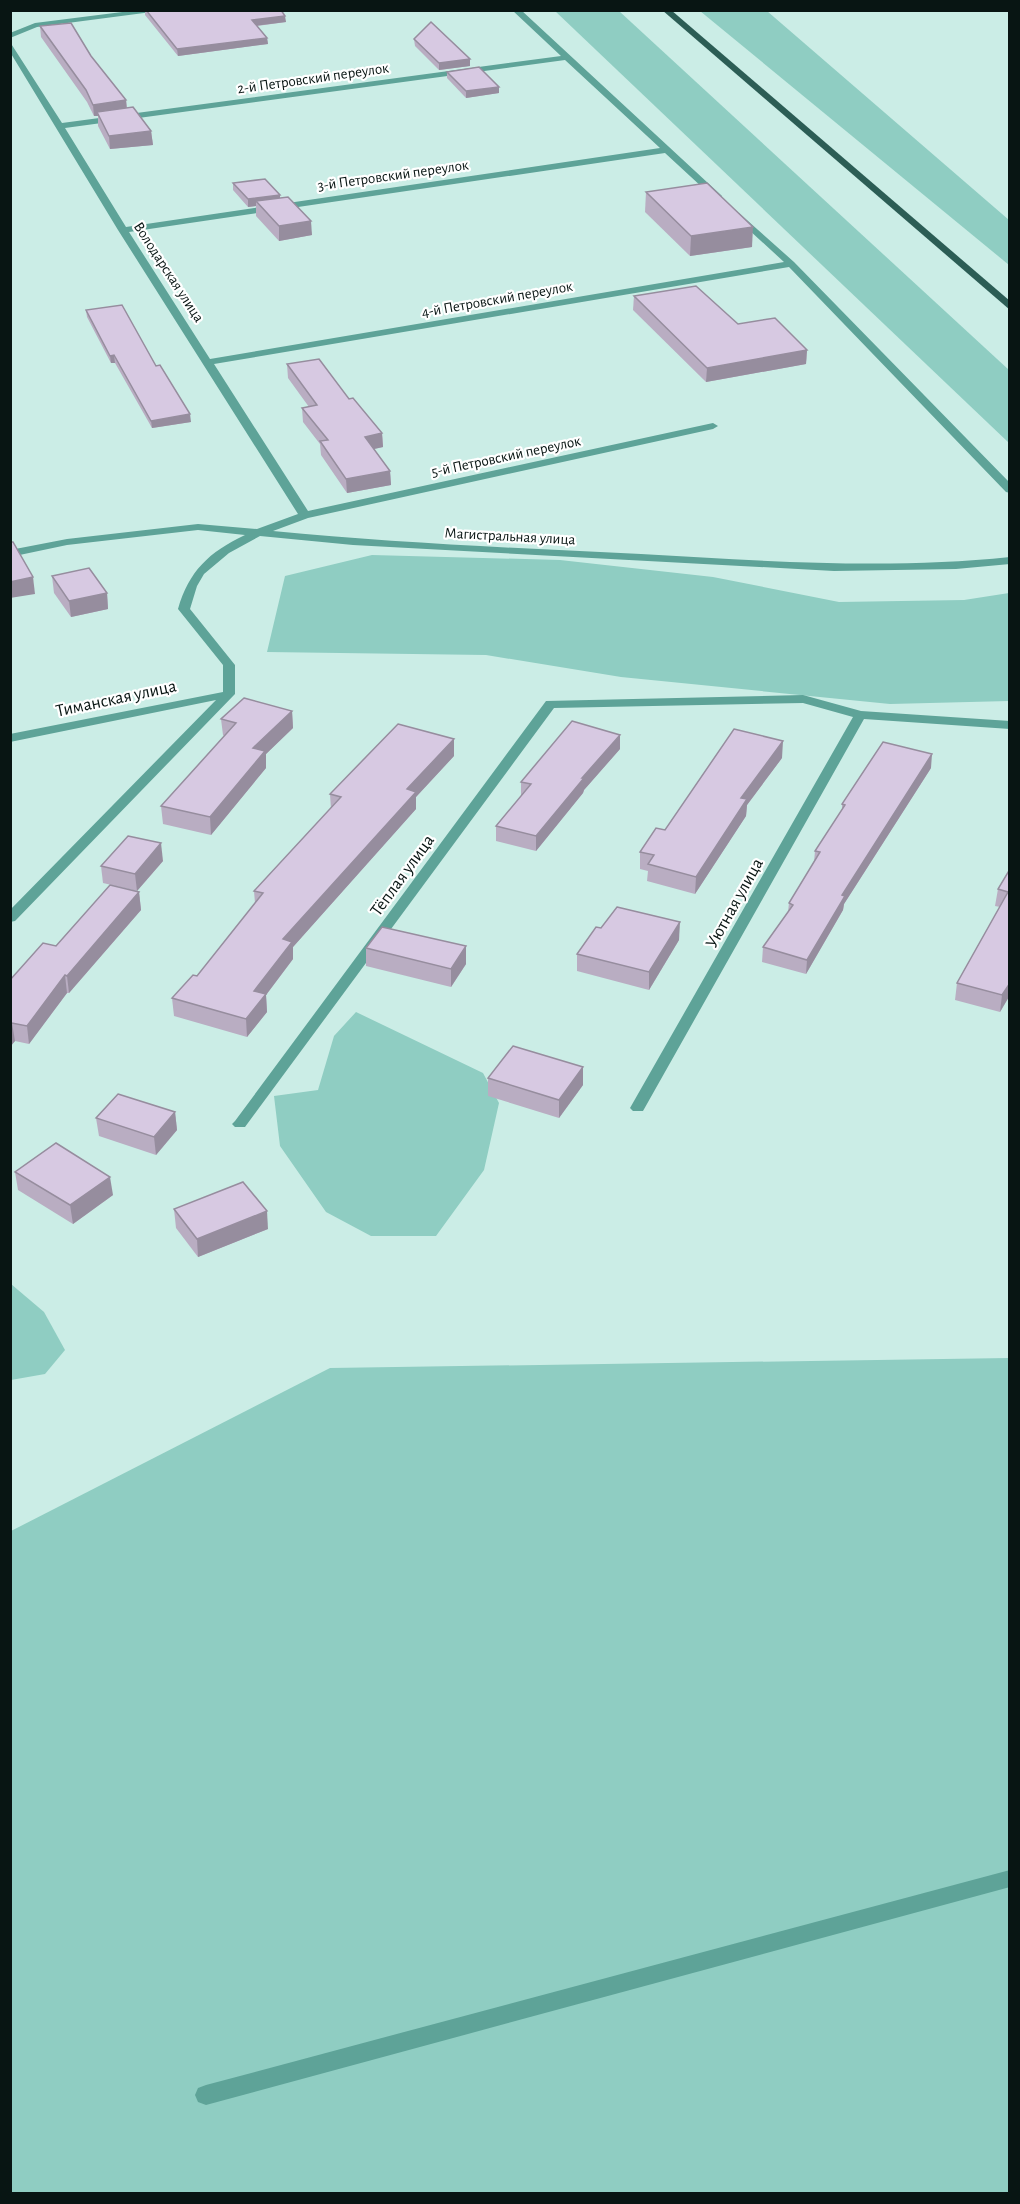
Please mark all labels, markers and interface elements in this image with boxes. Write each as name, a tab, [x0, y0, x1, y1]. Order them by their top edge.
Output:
street label: 2-й Петровский переулок	[236, 60, 390, 97]
street label: 3-й Петровский переулок	[317, 157, 470, 194]
street label: Володарская улица	[131, 220, 207, 325]
street label: 4-й Петровский переулок	[420, 279, 574, 320]
street label: 5-й Петровский переулок	[430, 433, 582, 480]
street label: Магистральная улица	[444, 526, 576, 547]
street label: Тиманская улица	[54, 677, 178, 721]
street label: Тёплая улица	[367, 832, 438, 920]
street label: Уютная улица	[703, 856, 767, 951]

